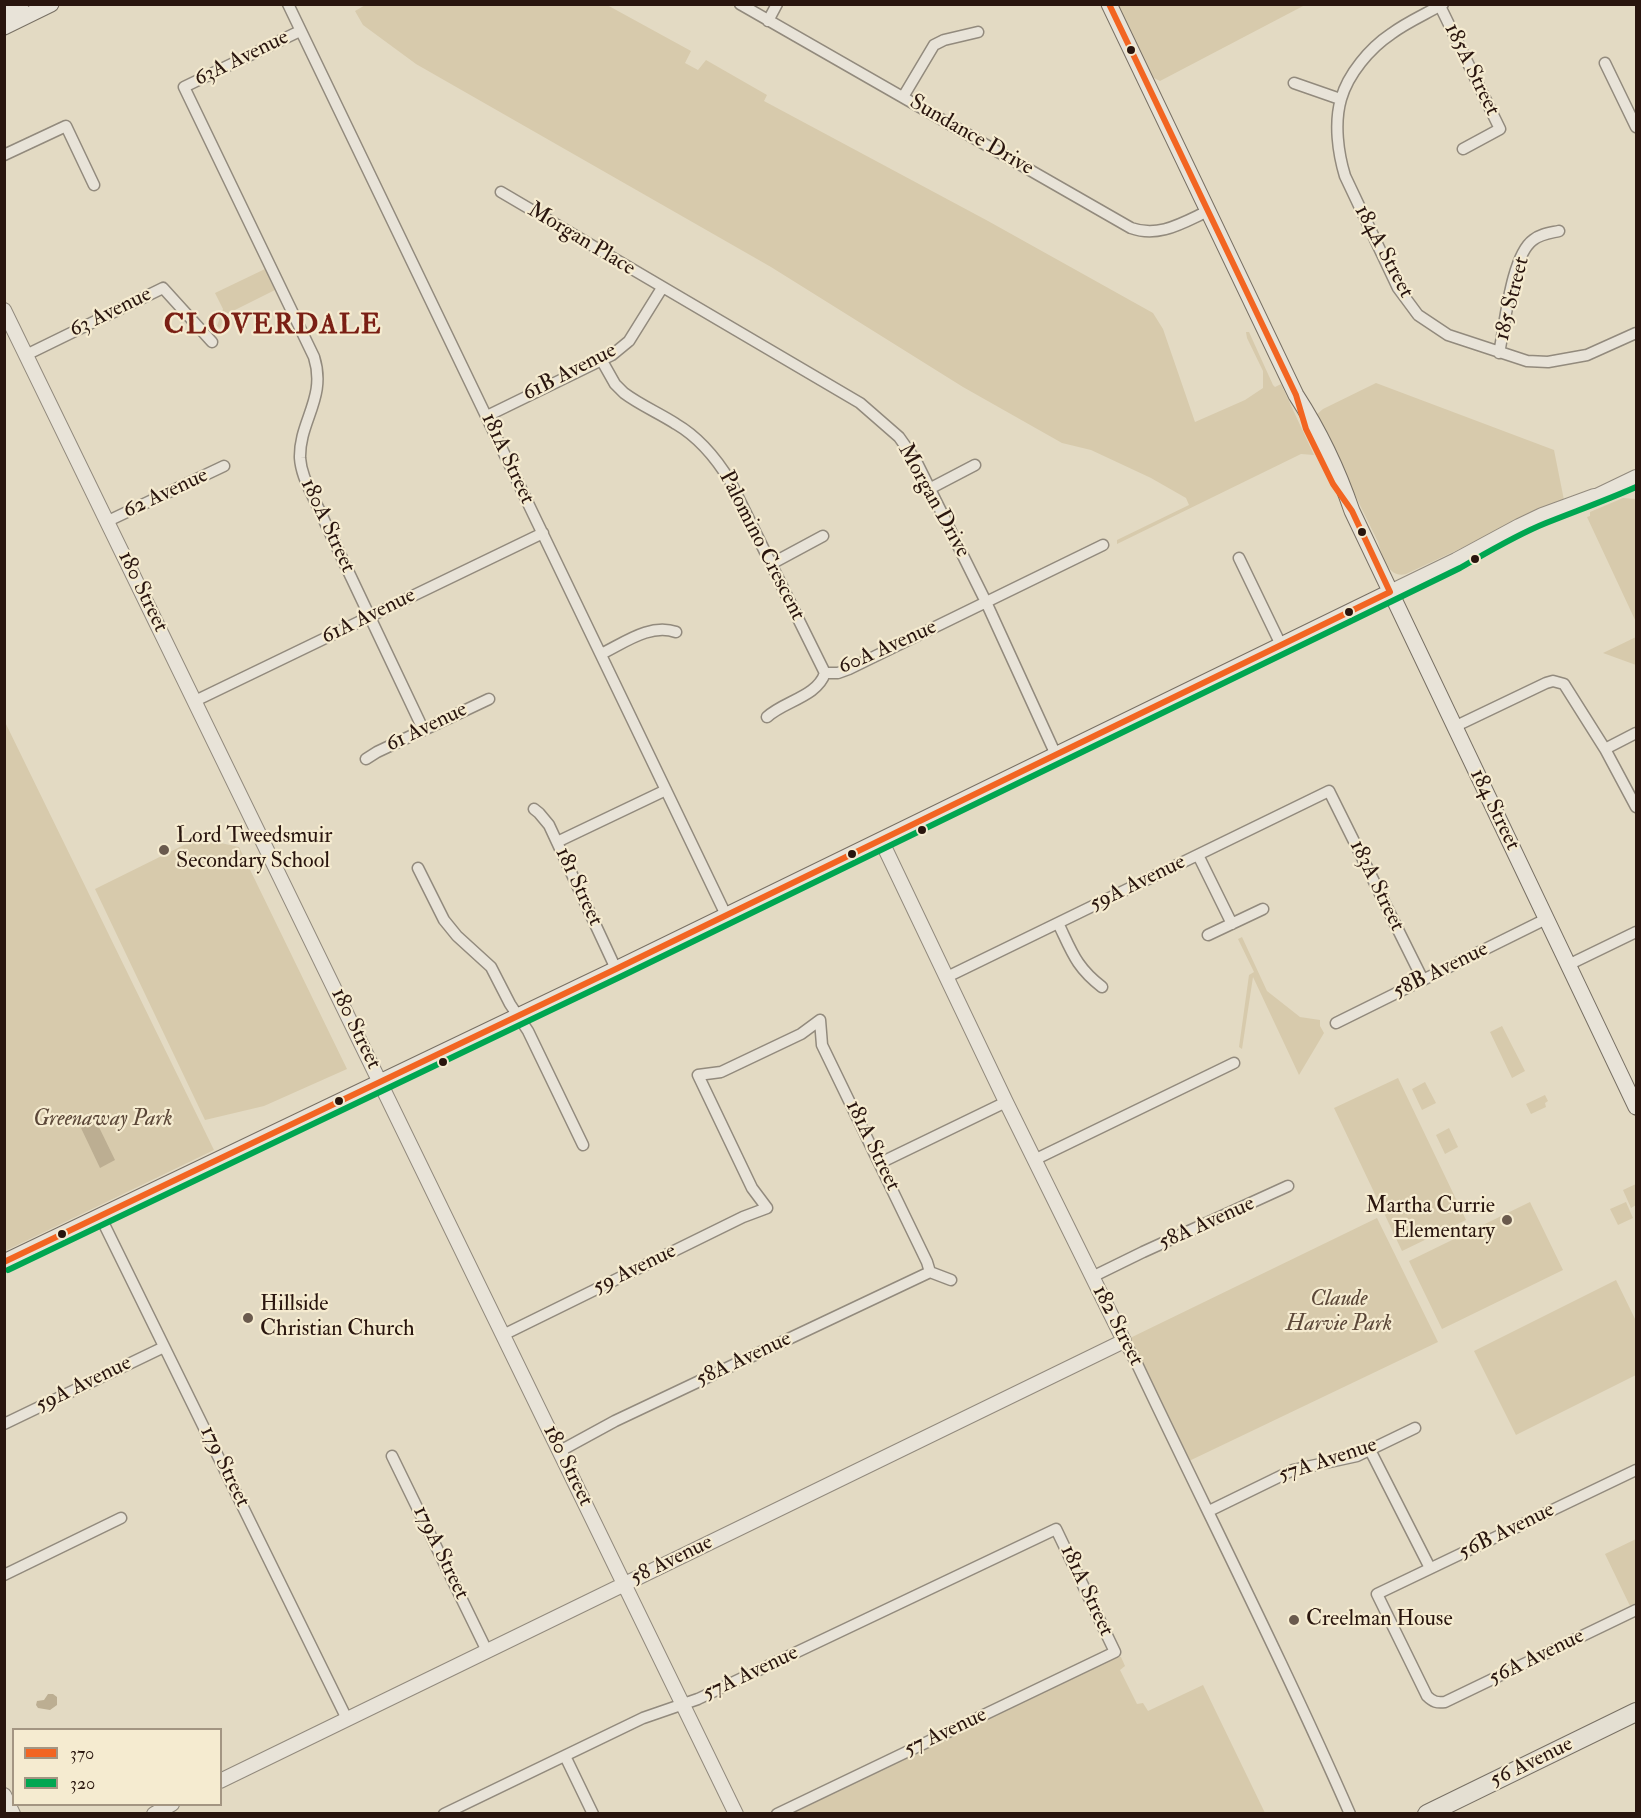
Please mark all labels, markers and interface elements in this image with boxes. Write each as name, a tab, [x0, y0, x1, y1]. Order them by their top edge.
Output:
street label: 185A Street	[1437, 20, 1505, 120]
street label: 63A Avenue	[190, 25, 294, 93]
unlabelled marker	[1125, 44, 1137, 56]
street label: Sundance Drive	[904, 90, 1038, 182]
street label: Morgan Place	[522, 198, 640, 282]
street label: 184A Street	[1347, 201, 1419, 303]
street label: 185 Street	[1490, 254, 1536, 344]
street label: 63 Avenue	[66, 282, 156, 344]
district label: CLOVERDALE	[164, 310, 382, 344]
street label: 61B Avenue	[519, 338, 621, 408]
street label: 181A Street	[474, 409, 540, 509]
street label: Morgan Drive	[891, 440, 975, 562]
street label: 62 Avenue	[119, 463, 213, 525]
street label: Palomino Crescent	[712, 467, 810, 625]
street label: 180A Street	[294, 475, 360, 577]
unlabelled marker	[1356, 526, 1368, 538]
street label: 180 Street	[111, 547, 173, 637]
unlabelled marker	[1469, 553, 1481, 565]
street label: 61A Avenue	[318, 583, 420, 651]
unlabelled marker	[1343, 606, 1355, 618]
street label: 60A Avenue	[835, 615, 941, 681]
street label: 61 Avenue	[382, 697, 472, 759]
street label: 184 Street	[1463, 765, 1525, 855]
place label: Lord Tweedsmuir Secondary School	[176, 824, 333, 876]
unlabelled marker	[916, 824, 928, 836]
street label: 183A Street	[1343, 836, 1409, 936]
marker: Lord Tweedsmuir Secondary School	[157, 843, 171, 857]
street label: 181 Street	[548, 844, 608, 930]
unlabelled marker	[846, 848, 858, 860]
street label: 59A Avenue	[1086, 850, 1190, 918]
street label: 58B Avenue	[1389, 937, 1493, 1005]
street label: 180 Street	[324, 984, 386, 1074]
unlabelled marker	[437, 1056, 449, 1068]
unlabelled marker	[333, 1095, 345, 1107]
street label: 181A Street	[839, 1096, 905, 1196]
park label: Greenaway Park	[33, 1107, 173, 1133]
street label: 58A Avenue	[1155, 1191, 1259, 1257]
place label: Martha Currie Elementary	[1366, 1194, 1495, 1246]
marker: Martha Currie Elementary	[1500, 1213, 1514, 1227]
unlabelled marker	[56, 1228, 68, 1240]
street label: 59 Avenue	[589, 1239, 681, 1301]
street label: 182 Street	[1085, 1281, 1149, 1371]
park label: Claude Harvie Park	[1286, 1287, 1392, 1338]
place label: Hillside Christian Church	[260, 1292, 415, 1344]
marker: Hillside Christian Church	[241, 1311, 255, 1325]
street label: 58A Avenue	[692, 1326, 796, 1394]
street label: 59A Avenue	[32, 1351, 136, 1419]
street label: 180 Street	[536, 1421, 598, 1511]
street label: 179 Street	[193, 1422, 255, 1512]
street label: 57A Avenue	[1275, 1433, 1381, 1489]
street label: 56B Avenue	[1455, 1497, 1559, 1567]
street label: 179A Street	[406, 1502, 474, 1604]
street label: 58 Avenue	[627, 1530, 717, 1592]
street label: 181A Street	[1053, 1541, 1119, 1641]
place label: Creelman House	[1306, 1607, 1453, 1633]
marker: Creelman House	[1287, 1613, 1301, 1627]
street label: 56A Avenue	[1485, 1624, 1589, 1692]
street label: 57A Avenue	[699, 1640, 803, 1708]
street label: 57 Avenue	[901, 1702, 991, 1764]
legend	[12, 1728, 222, 1806]
street label: 56 Avenue	[1486, 1732, 1578, 1794]
text: 370	[70, 1742, 94, 1765]
text: 320	[70, 1772, 95, 1795]

